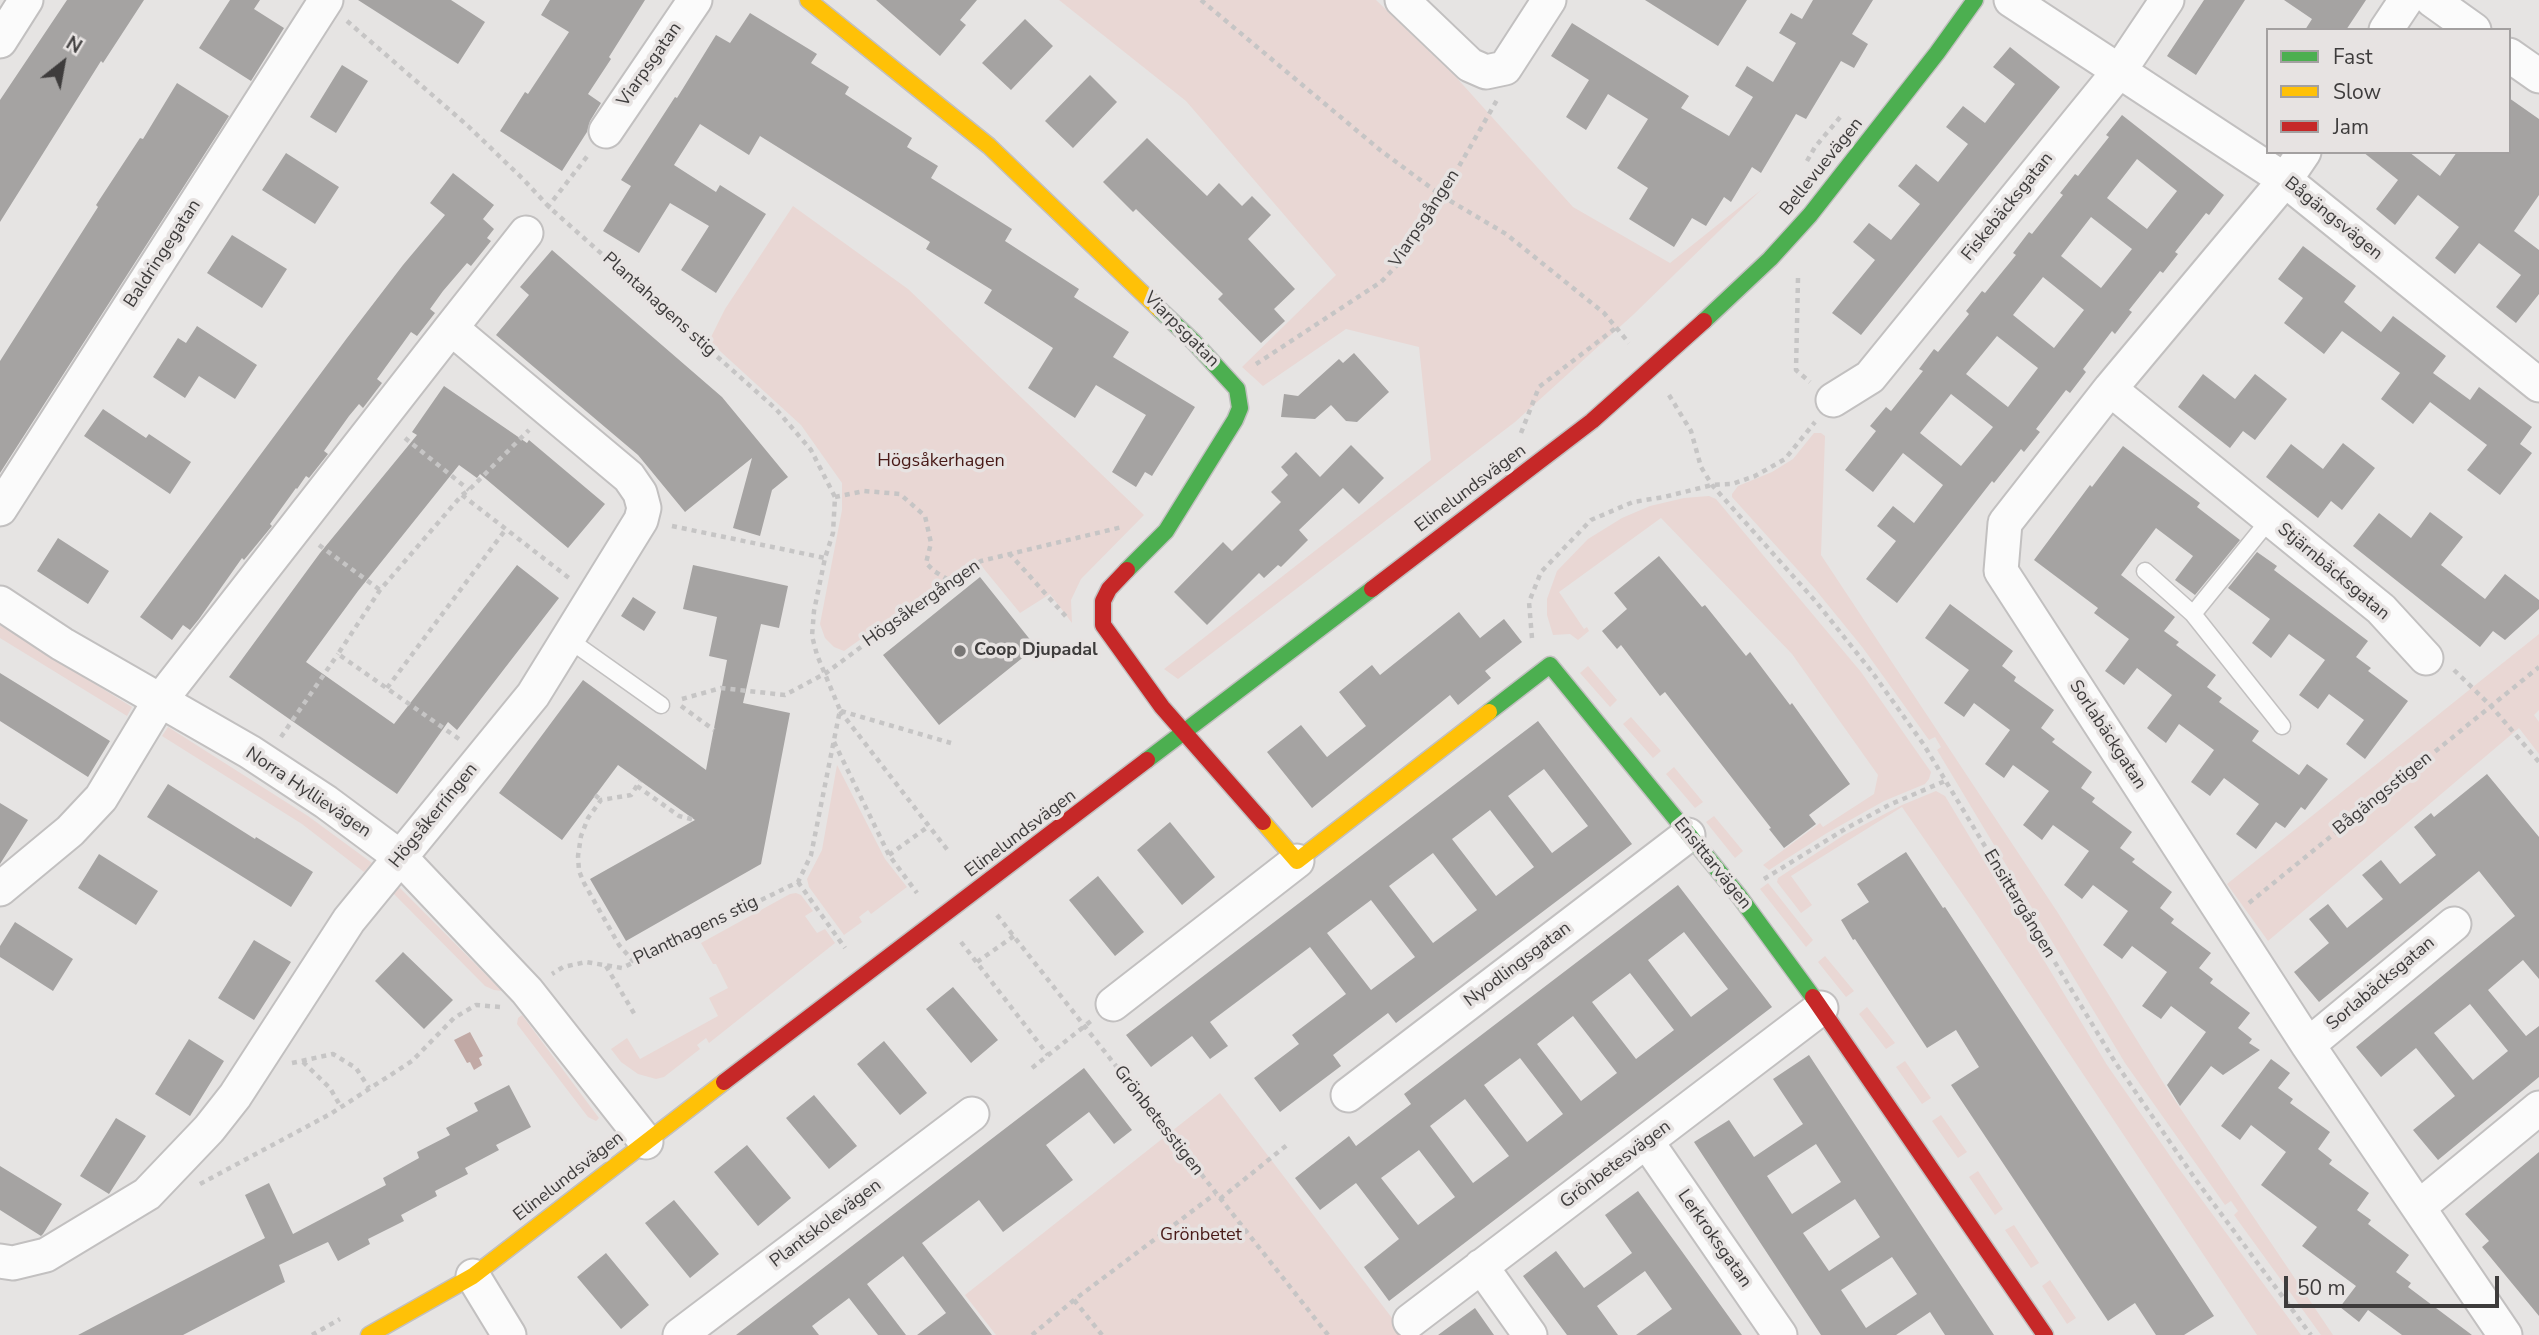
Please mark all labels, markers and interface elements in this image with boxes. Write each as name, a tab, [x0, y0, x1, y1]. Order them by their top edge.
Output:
street label: Viarpsgatan	[613, 19, 687, 111]
north arrow	[28, 28, 98, 98]
legend	[2266, 28, 2511, 154]
text: N	[61, 30, 87, 60]
text: Fast	[2333, 43, 2373, 71]
text: Slow	[2333, 78, 2381, 106]
text: Jam	[2333, 113, 2369, 141]
street label: Bellevuevägen	[1776, 114, 1868, 220]
street label: Fiskebäcksgatan	[1958, 148, 2058, 266]
street label: Viarpsgången	[1385, 166, 1465, 272]
street label: Bågängsvägen	[2280, 173, 2386, 265]
street label: Baldringegatan	[120, 196, 206, 312]
street label: Plantahagens stig	[598, 248, 720, 362]
street label: Viarpsgatan	[1139, 288, 1223, 372]
street label: Elinelundsvägen	[1411, 440, 1531, 538]
park label: Högsåkerhagen	[877, 451, 1005, 473]
street label: Stjärnbäcksgatan	[2273, 519, 2393, 625]
street label: Högsåkergången	[859, 556, 985, 652]
place label: Coop Djupadal	[974, 640, 1098, 662]
marker: Coop Djupadal	[952, 643, 968, 659]
street label: Sorlabäckgatan	[2064, 676, 2150, 794]
street label: Norra Hyllievägen	[241, 743, 375, 843]
street label: Bågängsstigen	[2329, 748, 2437, 840]
street label: Högsåkerringen	[385, 759, 483, 873]
street label: Elinelundsvägen	[961, 785, 1081, 883]
street label: Ensittarvägen	[1669, 814, 1755, 914]
street label: Ensittargången	[1978, 846, 2060, 962]
street label: Planthagens stig	[630, 892, 762, 970]
street label: Nyodlingsgatan	[1460, 918, 1576, 1012]
street label: Sorlabäcksgatan	[2323, 933, 2439, 1035]
street label: Grönbetesstigen	[1108, 1062, 1208, 1180]
street label: Grönbetesvägen	[1556, 1116, 1676, 1214]
street label: Elinelundsvägen	[510, 1127, 628, 1227]
street label: Plantskolevägen	[766, 1175, 886, 1273]
street label: Lerkroksgatan	[1672, 1186, 1756, 1292]
park label: Grönbetet	[1160, 1225, 1242, 1247]
scale bar	[2287, 1262, 2502, 1306]
text: 50 m	[2297, 1274, 2346, 1302]

